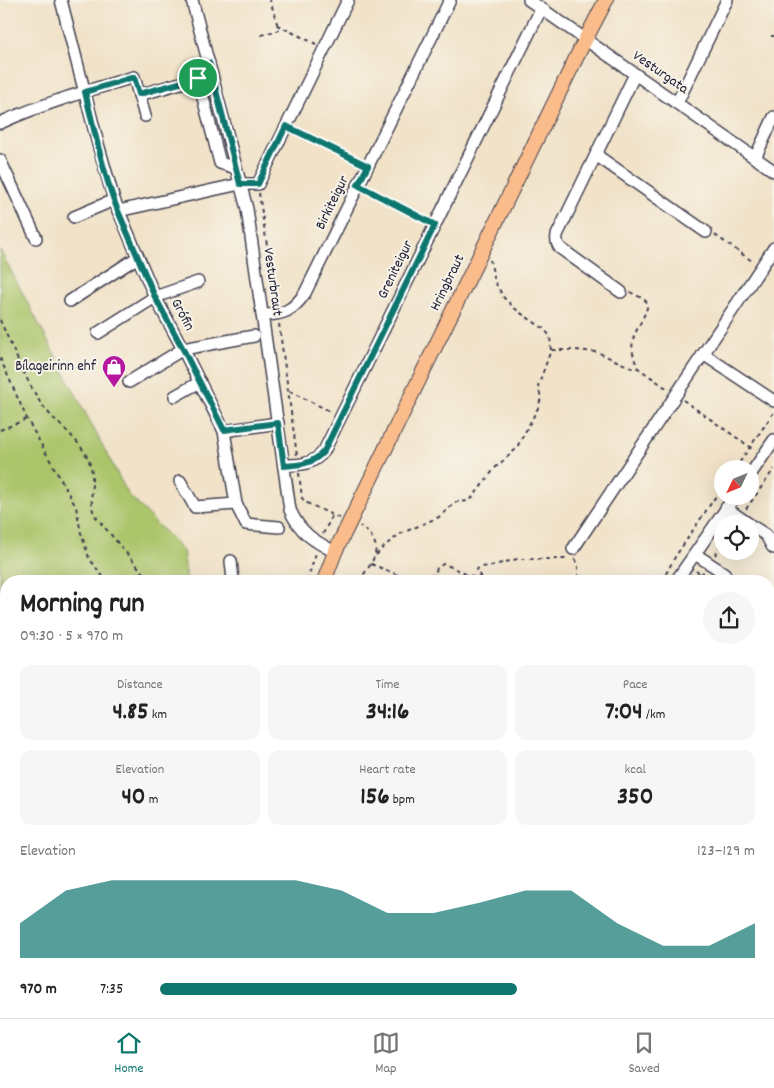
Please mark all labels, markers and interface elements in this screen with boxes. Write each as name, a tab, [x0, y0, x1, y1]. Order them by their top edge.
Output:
street label: Vesturgata	[628, 46, 693, 101]
pin	[177, 57, 219, 99]
icon: arrive	[184, 64, 212, 92]
street label: Birkiteigur	[310, 172, 356, 234]
street label: Greniteigur	[372, 237, 420, 303]
street label: Vesturbraut	[256, 246, 288, 318]
street label: Hringbraut	[425, 251, 471, 315]
street label: Grófin	[164, 295, 200, 335]
shop icon: Bílageirinn ehf	[101, 354, 127, 388]
place label: Bílageirinn ehf	[15, 356, 97, 378]
north arrow	[714, 460, 759, 505]
map controls	[714, 460, 759, 560]
button: locate	[714, 515, 759, 560]
text: Morning run	[20, 586, 144, 626]
button: share	[703, 592, 755, 644]
text: 09:30 · 5 × 970 m	[20, 625, 123, 648]
text: Distance	[117, 675, 163, 695]
text: Time	[376, 675, 399, 695]
text: Pace	[623, 675, 648, 695]
text: 4.85	[112, 695, 149, 731]
text: 34:16	[366, 695, 409, 731]
text: 7:04	[605, 695, 643, 731]
text: km	[149, 705, 167, 725]
text: /km	[643, 705, 665, 725]
text: Elevation	[115, 760, 164, 780]
text: Heart rate	[359, 760, 416, 780]
text: kcal	[625, 760, 646, 780]
text: 40	[121, 780, 145, 816]
text: 156	[360, 780, 389, 816]
text: 350	[617, 780, 653, 816]
text: m	[145, 790, 158, 810]
text: bpm	[389, 790, 415, 810]
text: Elevation	[20, 840, 76, 863]
text: 123–129 m	[697, 840, 755, 863]
text: 970 m	[20, 978, 57, 1001]
text: 7:35	[100, 978, 123, 1001]
tab: Home	[114, 1029, 143, 1079]
tab: Map	[372, 1029, 400, 1079]
tab: Saved	[628, 1029, 660, 1079]

